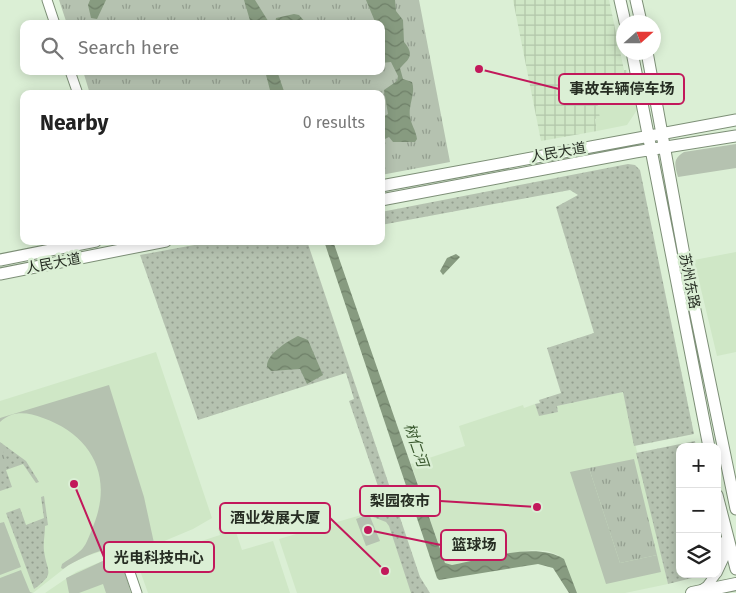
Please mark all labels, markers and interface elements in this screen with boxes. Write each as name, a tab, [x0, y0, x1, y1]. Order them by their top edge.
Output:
north arrow	[616, 15, 661, 60]
search box	[20, 20, 385, 75]
icon: search	[38, 34, 66, 62]
text: Search here	[78, 36, 179, 59]
callout: 事故车辆停车场	[559, 74, 684, 104]
text: 事故车辆停车场	[569, 80, 675, 98]
text: Nearby	[40, 110, 108, 136]
text: 0 results	[303, 113, 365, 132]
street label: 人民大道	[529, 139, 587, 166]
street label: 人民大道	[24, 250, 82, 277]
street label: 苏州东路	[676, 252, 703, 310]
water label: 树仁河	[400, 421, 433, 472]
map controls	[676, 443, 721, 578]
button: +	[676, 443, 721, 488]
callout: 梨园夜市	[360, 486, 440, 516]
button: −	[676, 488, 721, 533]
text: 梨园夜市	[370, 492, 430, 510]
callout: 酒业发展大厦	[220, 503, 330, 533]
text: 酒业发展大厦	[230, 509, 320, 527]
callout: 篮球场	[441, 530, 506, 560]
button: layers	[676, 533, 721, 578]
text: 篮球场	[451, 536, 497, 554]
callout: 光电科技中心	[104, 542, 214, 572]
text: 光电科技中心	[114, 549, 204, 567]

